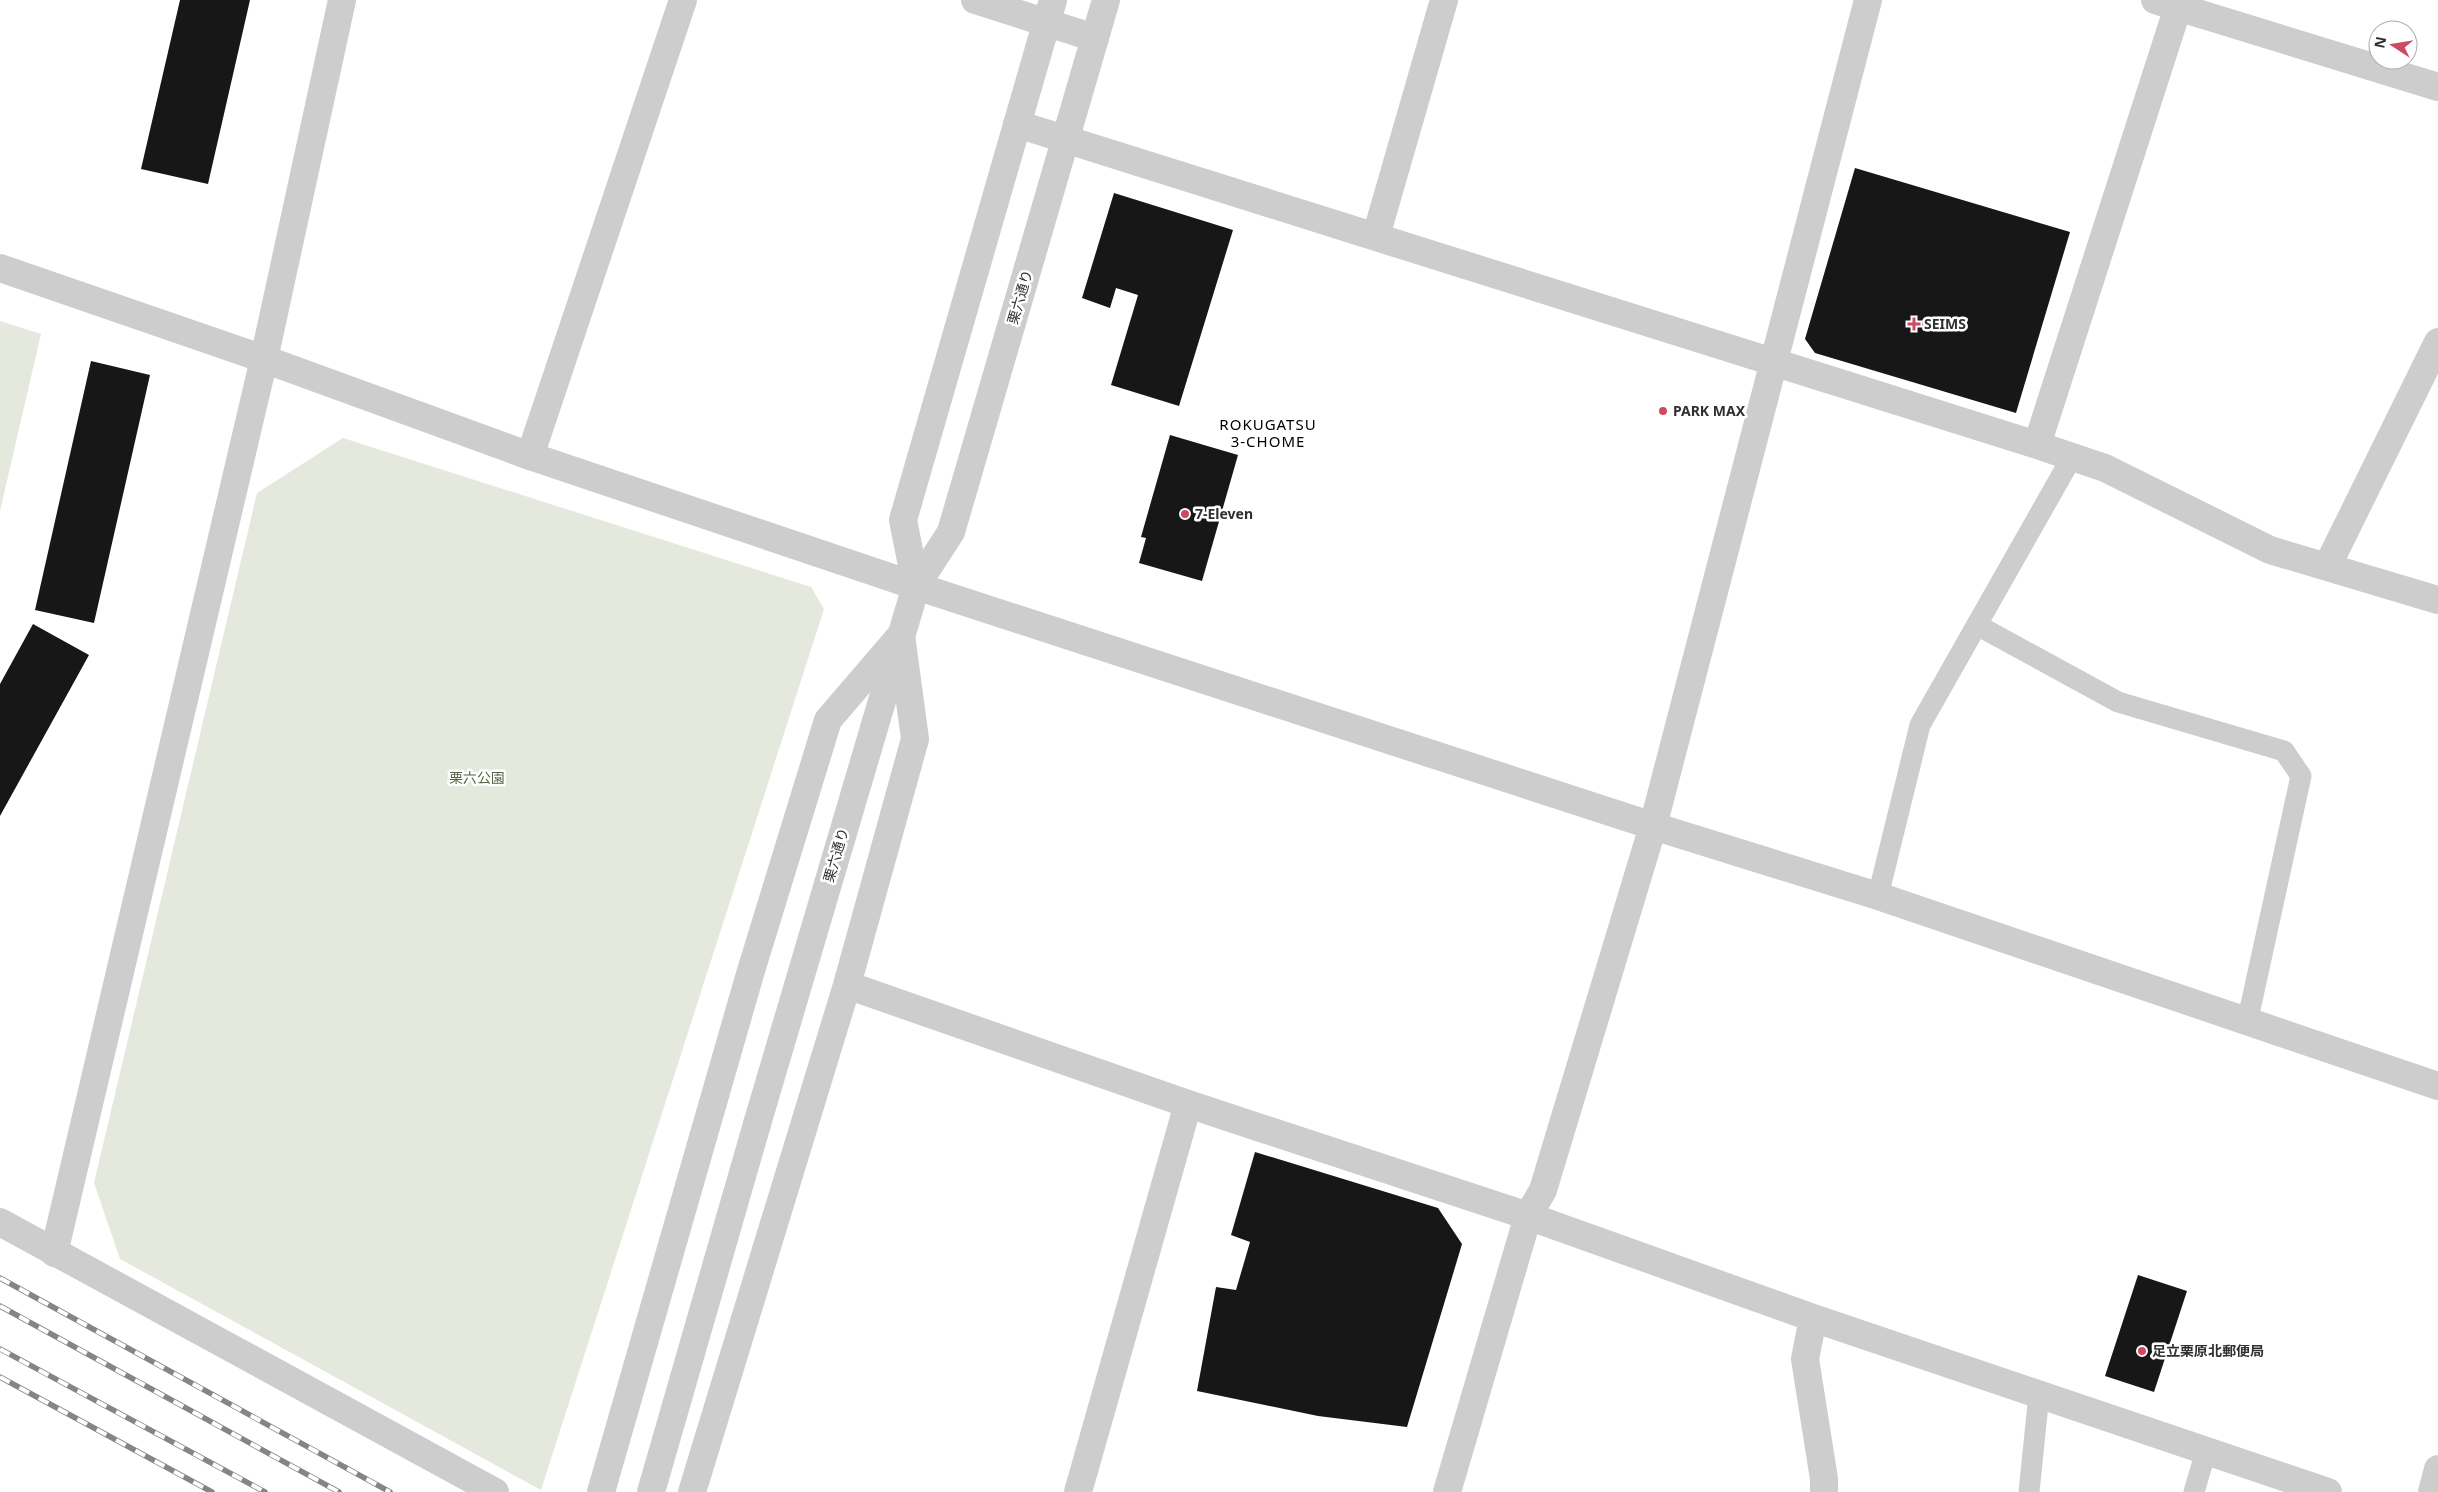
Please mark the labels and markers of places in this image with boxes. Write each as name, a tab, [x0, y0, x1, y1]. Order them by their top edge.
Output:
place label: SEIMS	[1924, 314, 1966, 333]
marker: SEIMS	[1908, 318, 1920, 330]
place label: PARK MAX	[1673, 401, 1746, 420]
marker: PARK MAX	[1657, 405, 1669, 417]
place label: 7-Eleven	[1195, 504, 1253, 523]
marker: 7-Eleven	[1179, 508, 1191, 520]
place label: 足立栗原北郵便局	[2152, 1341, 2264, 1360]
marker: 足立栗原北郵便局	[2136, 1345, 2148, 1357]

